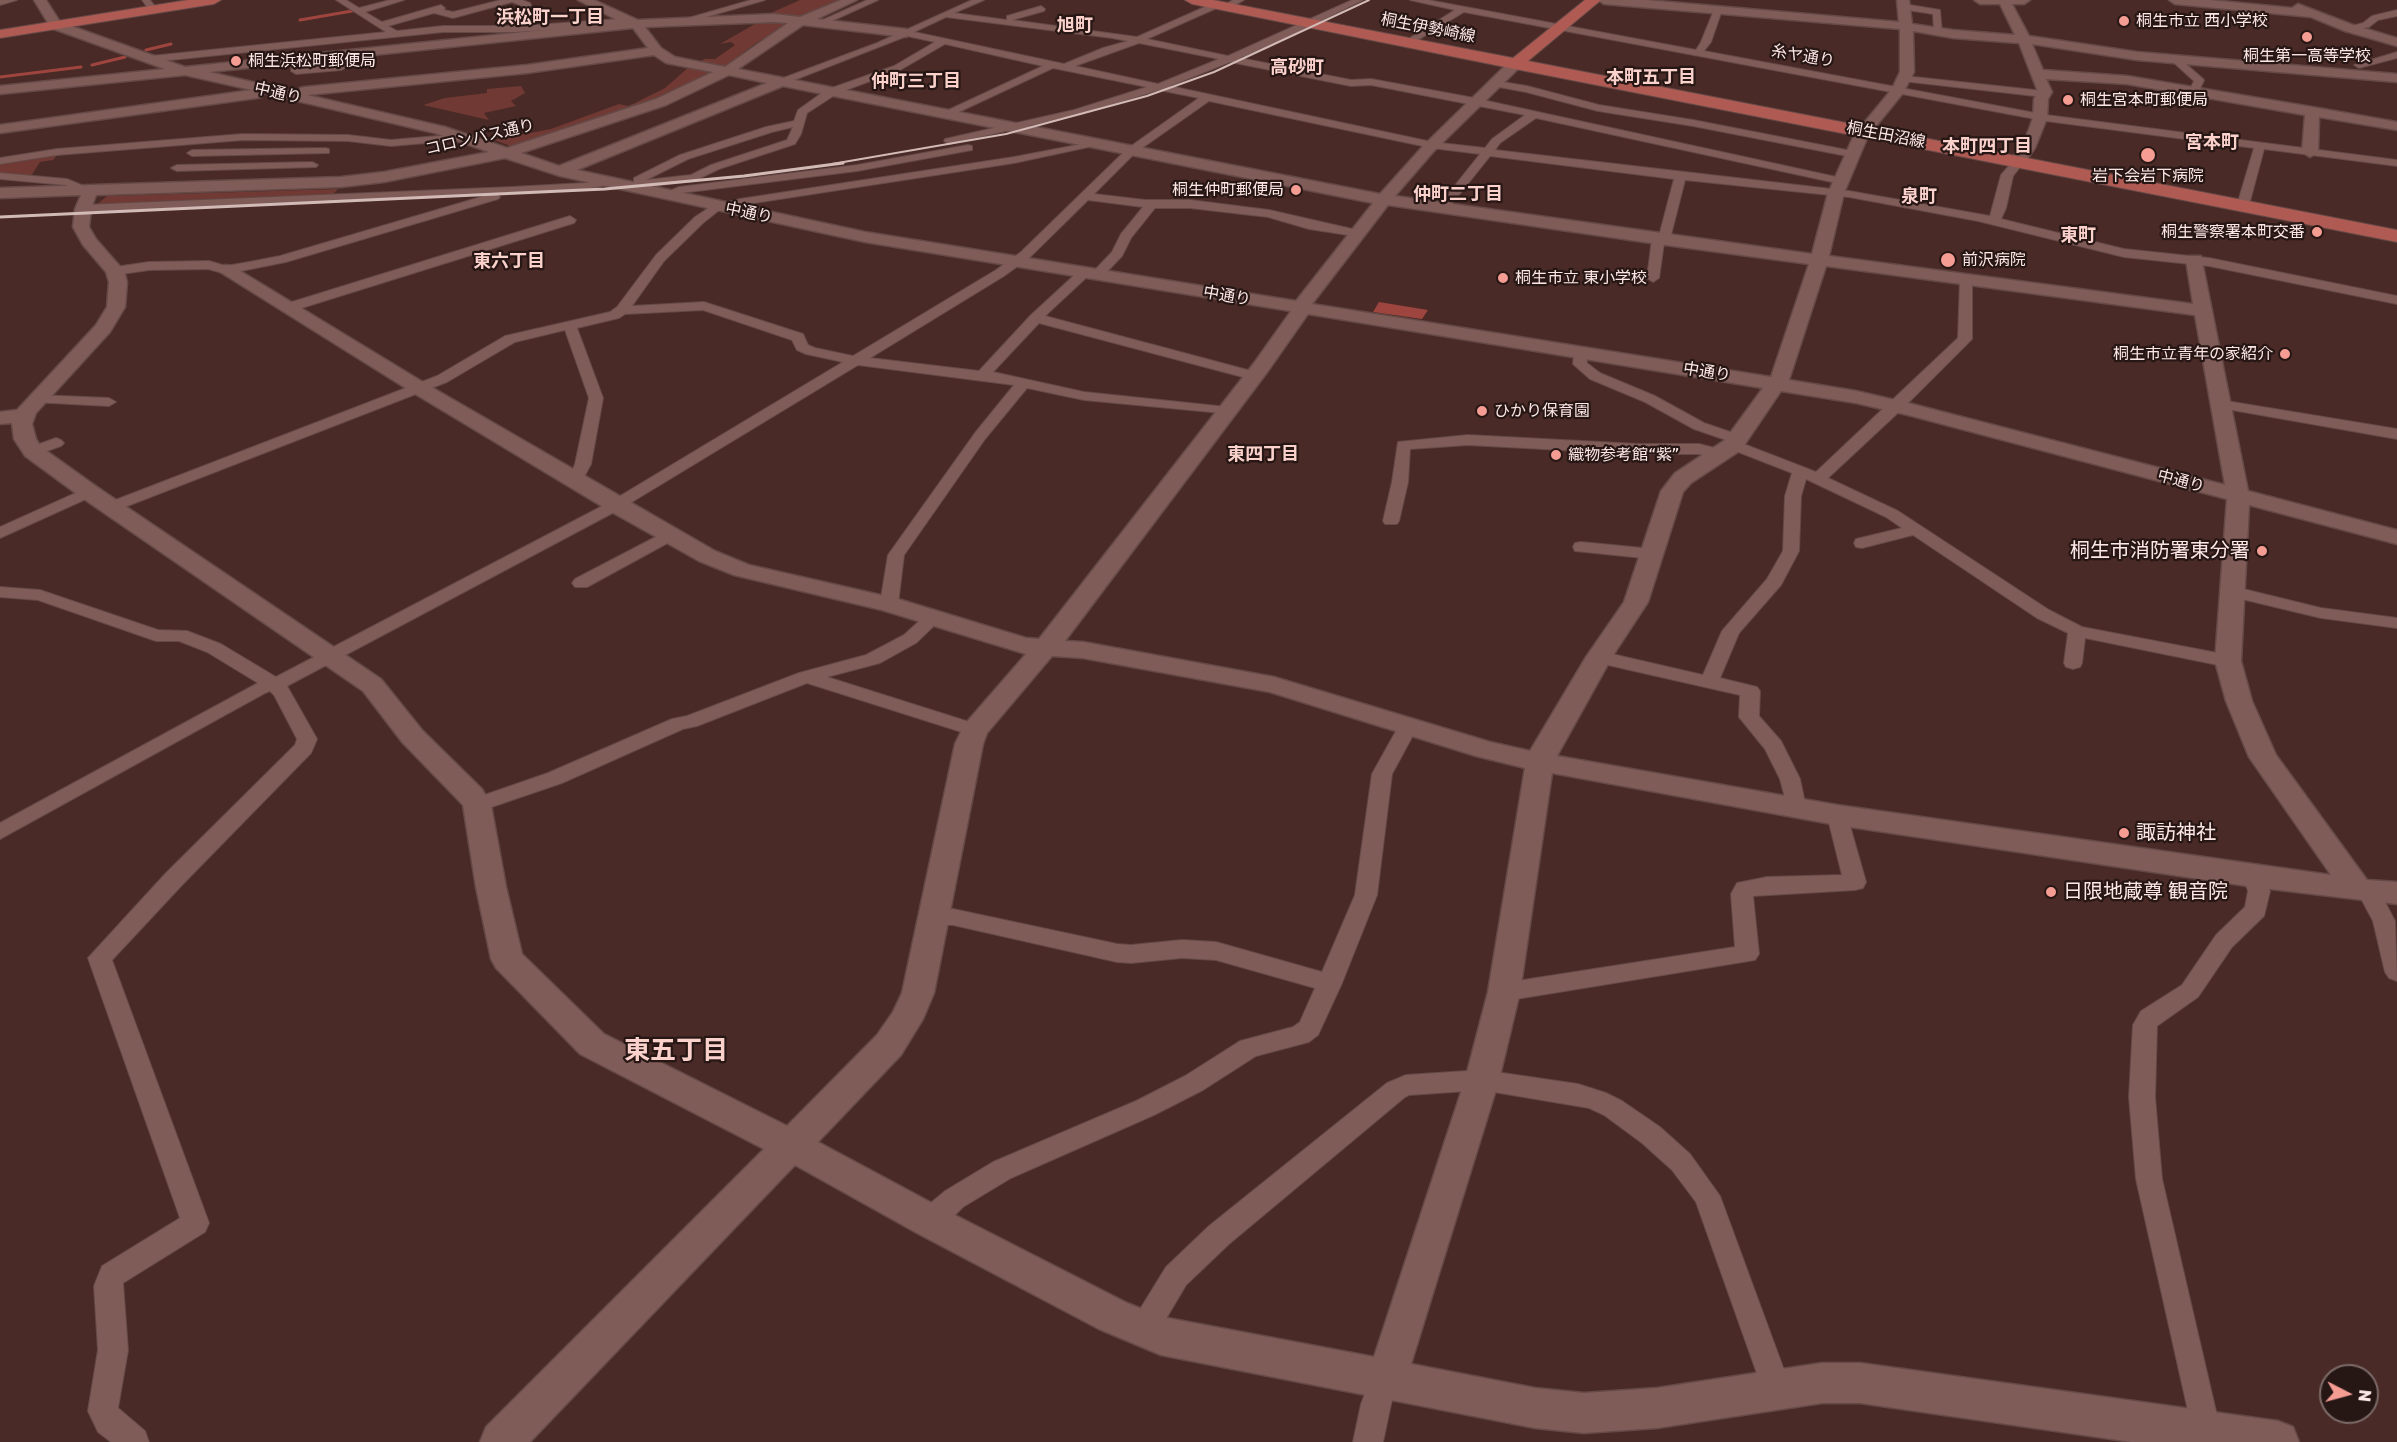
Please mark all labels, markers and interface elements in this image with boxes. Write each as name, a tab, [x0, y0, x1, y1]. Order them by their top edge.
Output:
district label: 浜松町一丁目	[496, 6, 604, 28]
street label: 桐生伊勢崎線	[1379, 9, 1477, 47]
place label: 桐生市立 西小学校	[2136, 11, 2268, 31]
district label: 旭町	[1057, 14, 1093, 36]
marker: 桐生市立 西小学校	[2117, 14, 2131, 28]
marker: 桐生第一高等学校	[2300, 30, 2314, 44]
street label: 糸ヤ通り	[1770, 41, 1836, 71]
place label: 桐生第一高等学校	[2243, 46, 2371, 66]
place label: 桐生浜松町郵便局	[248, 51, 376, 71]
marker: 桐生浜松町郵便局	[229, 54, 243, 68]
district label: 高砂町	[1270, 56, 1324, 78]
district label: 本町五丁目	[1606, 66, 1696, 88]
district label: 仲町三丁目	[871, 70, 961, 92]
street label: 中通り	[252, 78, 304, 108]
place label: 桐生宮本町郵便局	[2080, 90, 2208, 110]
marker: 桐生宮本町郵便局	[2061, 93, 2075, 107]
street label: コロンバス通り	[423, 115, 537, 159]
street label: 桐生田沼線	[1845, 118, 1927, 152]
district label: 宮本町	[2185, 131, 2239, 153]
district label: 本町四丁目	[1942, 135, 2032, 157]
marker: 岩下会岩下病院	[2139, 146, 2157, 164]
place label: 岩下会岩下病院	[2092, 166, 2204, 186]
place label: 桐生仲町郵便局	[1172, 180, 1284, 200]
marker: 桐生仲町郵便局	[1289, 183, 1303, 197]
district label: 仲町二丁目	[1413, 183, 1503, 205]
district label: 泉町	[1901, 185, 1937, 207]
street label: 中通り	[724, 199, 774, 227]
place label: 桐生警察署本町交番	[2161, 222, 2305, 242]
district label: 東町	[2060, 224, 2096, 246]
marker: 桐生警察署本町交番	[2310, 225, 2324, 239]
district label: 東六丁目	[473, 250, 545, 272]
place label: 前沢病院	[1962, 250, 2026, 270]
marker: 前沢病院	[1939, 251, 1957, 269]
place label: 桐生市立 東小学校	[1515, 268, 1647, 288]
marker: 桐生市立 東小学校	[1496, 271, 1510, 285]
street label: 中通り	[1202, 282, 1252, 310]
place label: 桐生市立青年の家紹介	[2113, 344, 2273, 364]
marker: 桐生市立青年の家紹介	[2278, 347, 2292, 361]
street label: 中通り	[1682, 359, 1732, 385]
place label: ひかり保育園	[1494, 401, 1590, 421]
marker: ひかり保育園	[1475, 404, 1489, 418]
district label: 東四丁目	[1227, 443, 1299, 465]
place label: 織物参考館“紫”	[1568, 445, 1680, 465]
marker: 織物参考館“紫”	[1549, 448, 1563, 462]
street label: 中通り	[2155, 466, 2207, 496]
place label: 桐生市消防署東分署	[2070, 539, 2250, 563]
marker: 桐生市消防署東分署	[2255, 544, 2269, 558]
place label: 諏訪神社	[2136, 821, 2216, 845]
marker: 諏訪神社	[2117, 826, 2131, 840]
place label: 日限地蔵尊 観音院	[2063, 880, 2228, 904]
marker: 日限地蔵尊 観音院	[2044, 885, 2058, 899]
district label: 東五丁目	[624, 1035, 728, 1067]
north arrow	[2319, 1364, 2379, 1424]
text: N	[2354, 1389, 2375, 1403]

